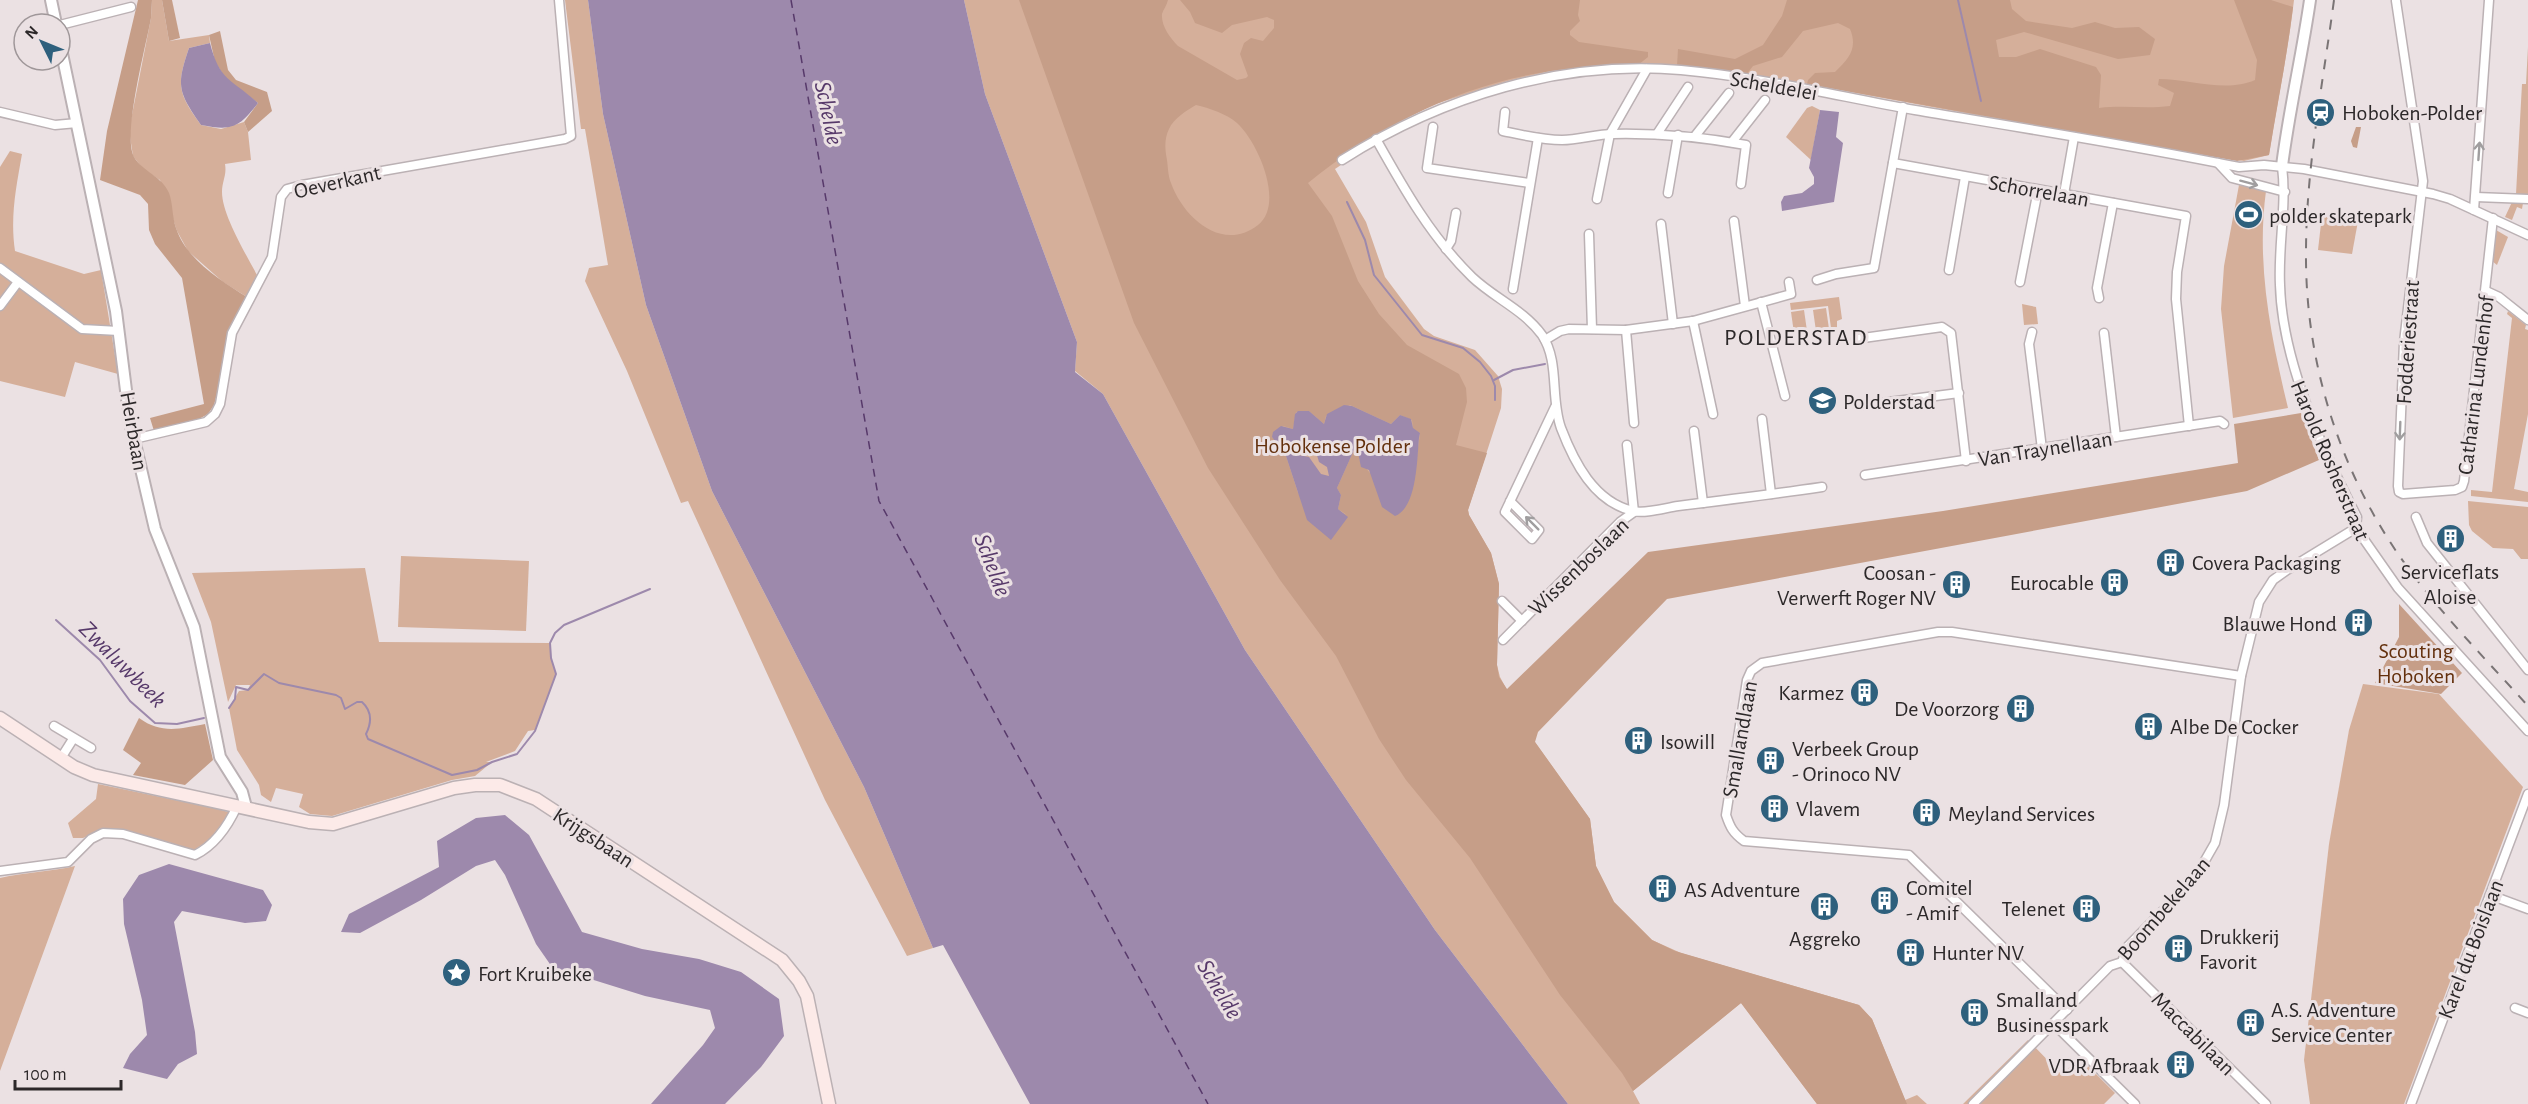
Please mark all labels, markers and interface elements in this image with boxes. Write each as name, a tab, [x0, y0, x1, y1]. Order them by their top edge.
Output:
north arrow	[12, 12, 72, 72]
text: N	[22, 23, 41, 42]
street label: Scheldelei	[1729, 68, 1819, 104]
water label: Schelde	[810, 79, 846, 147]
station icon: Hoboken-Polder	[2305, 96, 2337, 128]
place label: Hoboken-Polder	[2342, 102, 2482, 124]
one-way arrow	[2474, 142, 2485, 162]
street label: Oeverkant	[292, 161, 383, 203]
street label: Schorrelaan	[1987, 171, 2091, 211]
one-way arrow	[2239, 178, 2258, 189]
sports icon: polder skatepark	[2232, 199, 2264, 231]
place label: polder skatepark	[2269, 205, 2412, 227]
street label: Fodderiestraat	[2393, 279, 2423, 405]
street label: Catharina Lundenhof	[2454, 293, 2498, 476]
district label: POLDERSTAD	[1724, 326, 1868, 350]
street label: Harold Rosherstraat	[2286, 377, 2374, 544]
school or university icon: Polderstad	[1806, 385, 1838, 417]
street label: Heirbaan	[116, 390, 152, 472]
place label: Polderstad	[1843, 391, 1935, 413]
one-way arrow	[2395, 420, 2406, 440]
street label: Van Traynellaan	[1977, 428, 2114, 470]
park label: Hobokense Polder	[1254, 435, 1410, 457]
street label: Wissenboslaan	[1524, 514, 1633, 620]
one-way arrow	[1524, 515, 1539, 530]
building icon: Serviceflats Aloise	[2434, 523, 2466, 555]
water label: Schelde	[969, 531, 1015, 600]
building icon: Covera Packaging	[2155, 546, 2187, 578]
place label: Covera Packaging	[2192, 552, 2341, 574]
place label: Serviceflats Aloise	[2401, 561, 2499, 608]
place label: Coosan - Verwerft Roger NV	[1777, 562, 1937, 609]
building icon: Eurocable	[2099, 566, 2131, 598]
building icon: Coosan - Verwerft Roger NV	[1941, 569, 1973, 601]
place label: Eurocable	[2010, 572, 2094, 594]
building icon: Blauwe Hond	[2342, 607, 2374, 639]
place label: Blauwe Hond	[2222, 613, 2337, 635]
water label: Zwaluwbeek	[74, 617, 170, 713]
park label: Scouting Hoboken	[2377, 640, 2455, 687]
building icon: Karmez	[1849, 676, 1881, 708]
street label: Smallandlaan	[1719, 679, 1761, 799]
place label: Karmez	[1778, 682, 1844, 704]
building icon: De Voorzorg	[2004, 692, 2036, 724]
place label: De Voorzorg	[1894, 698, 1999, 720]
building icon: Albe De Cocker	[2133, 710, 2165, 742]
place label: Albe De Cocker	[2170, 716, 2298, 738]
building icon: Isowill	[1623, 725, 1655, 757]
place label: Isowill	[1660, 731, 1715, 753]
place label: Verbeek Group - Orinoco NV	[1792, 738, 1919, 785]
building icon: Verbeek Group - Orinoco NV	[1755, 745, 1787, 777]
building icon: Vlavem	[1759, 792, 1791, 824]
building icon: Meyland Services	[1911, 797, 1943, 829]
place label: Vlavem	[1796, 798, 1860, 820]
place label: Meyland Services	[1948, 803, 2095, 825]
street label: Krijgsbaan	[549, 804, 638, 872]
street label: Boombekelaan	[2113, 853, 2214, 964]
building icon: AS Adventure	[1647, 873, 1679, 905]
place label: Comitel - Amif	[1906, 877, 1973, 924]
street label: Karel du Boislaan	[2434, 877, 2508, 1022]
place label: AS Adventure	[1684, 879, 1800, 901]
building icon: Comitel - Amif	[1869, 884, 1901, 916]
building icon: Aggreko	[1809, 890, 1841, 922]
building icon: Telenet	[2070, 892, 2102, 924]
place label: Telenet	[2001, 898, 2065, 920]
place label: Drukkerij Favorit	[2199, 926, 2280, 973]
place label: Aggreko	[1789, 928, 1861, 950]
building icon: Drukkerij Favorit	[2162, 933, 2194, 965]
building icon: Hunter NV	[1895, 936, 1927, 968]
place label: Hunter NV	[1932, 942, 2024, 964]
water label: Schelde	[1192, 956, 1246, 1023]
place icon: Fort Kruibeke	[441, 957, 473, 989]
place label: Fort Kruibeke	[478, 963, 592, 985]
street label: Maccabilaan	[2147, 988, 2239, 1080]
place label: Smalland Businesspark	[1996, 989, 2109, 1036]
building icon: Smalland Businesspark	[1959, 996, 1991, 1028]
place label: A.S. Adventure Service Center	[2271, 999, 2396, 1046]
building icon: A.S. Adventure Service Center	[2234, 1006, 2266, 1038]
building icon: VDR Afbraak	[2164, 1049, 2196, 1081]
scale bar	[15, 1053, 122, 1091]
place label: VDR Afbraak	[2048, 1055, 2159, 1077]
text: 100 m	[24, 1066, 67, 1084]

